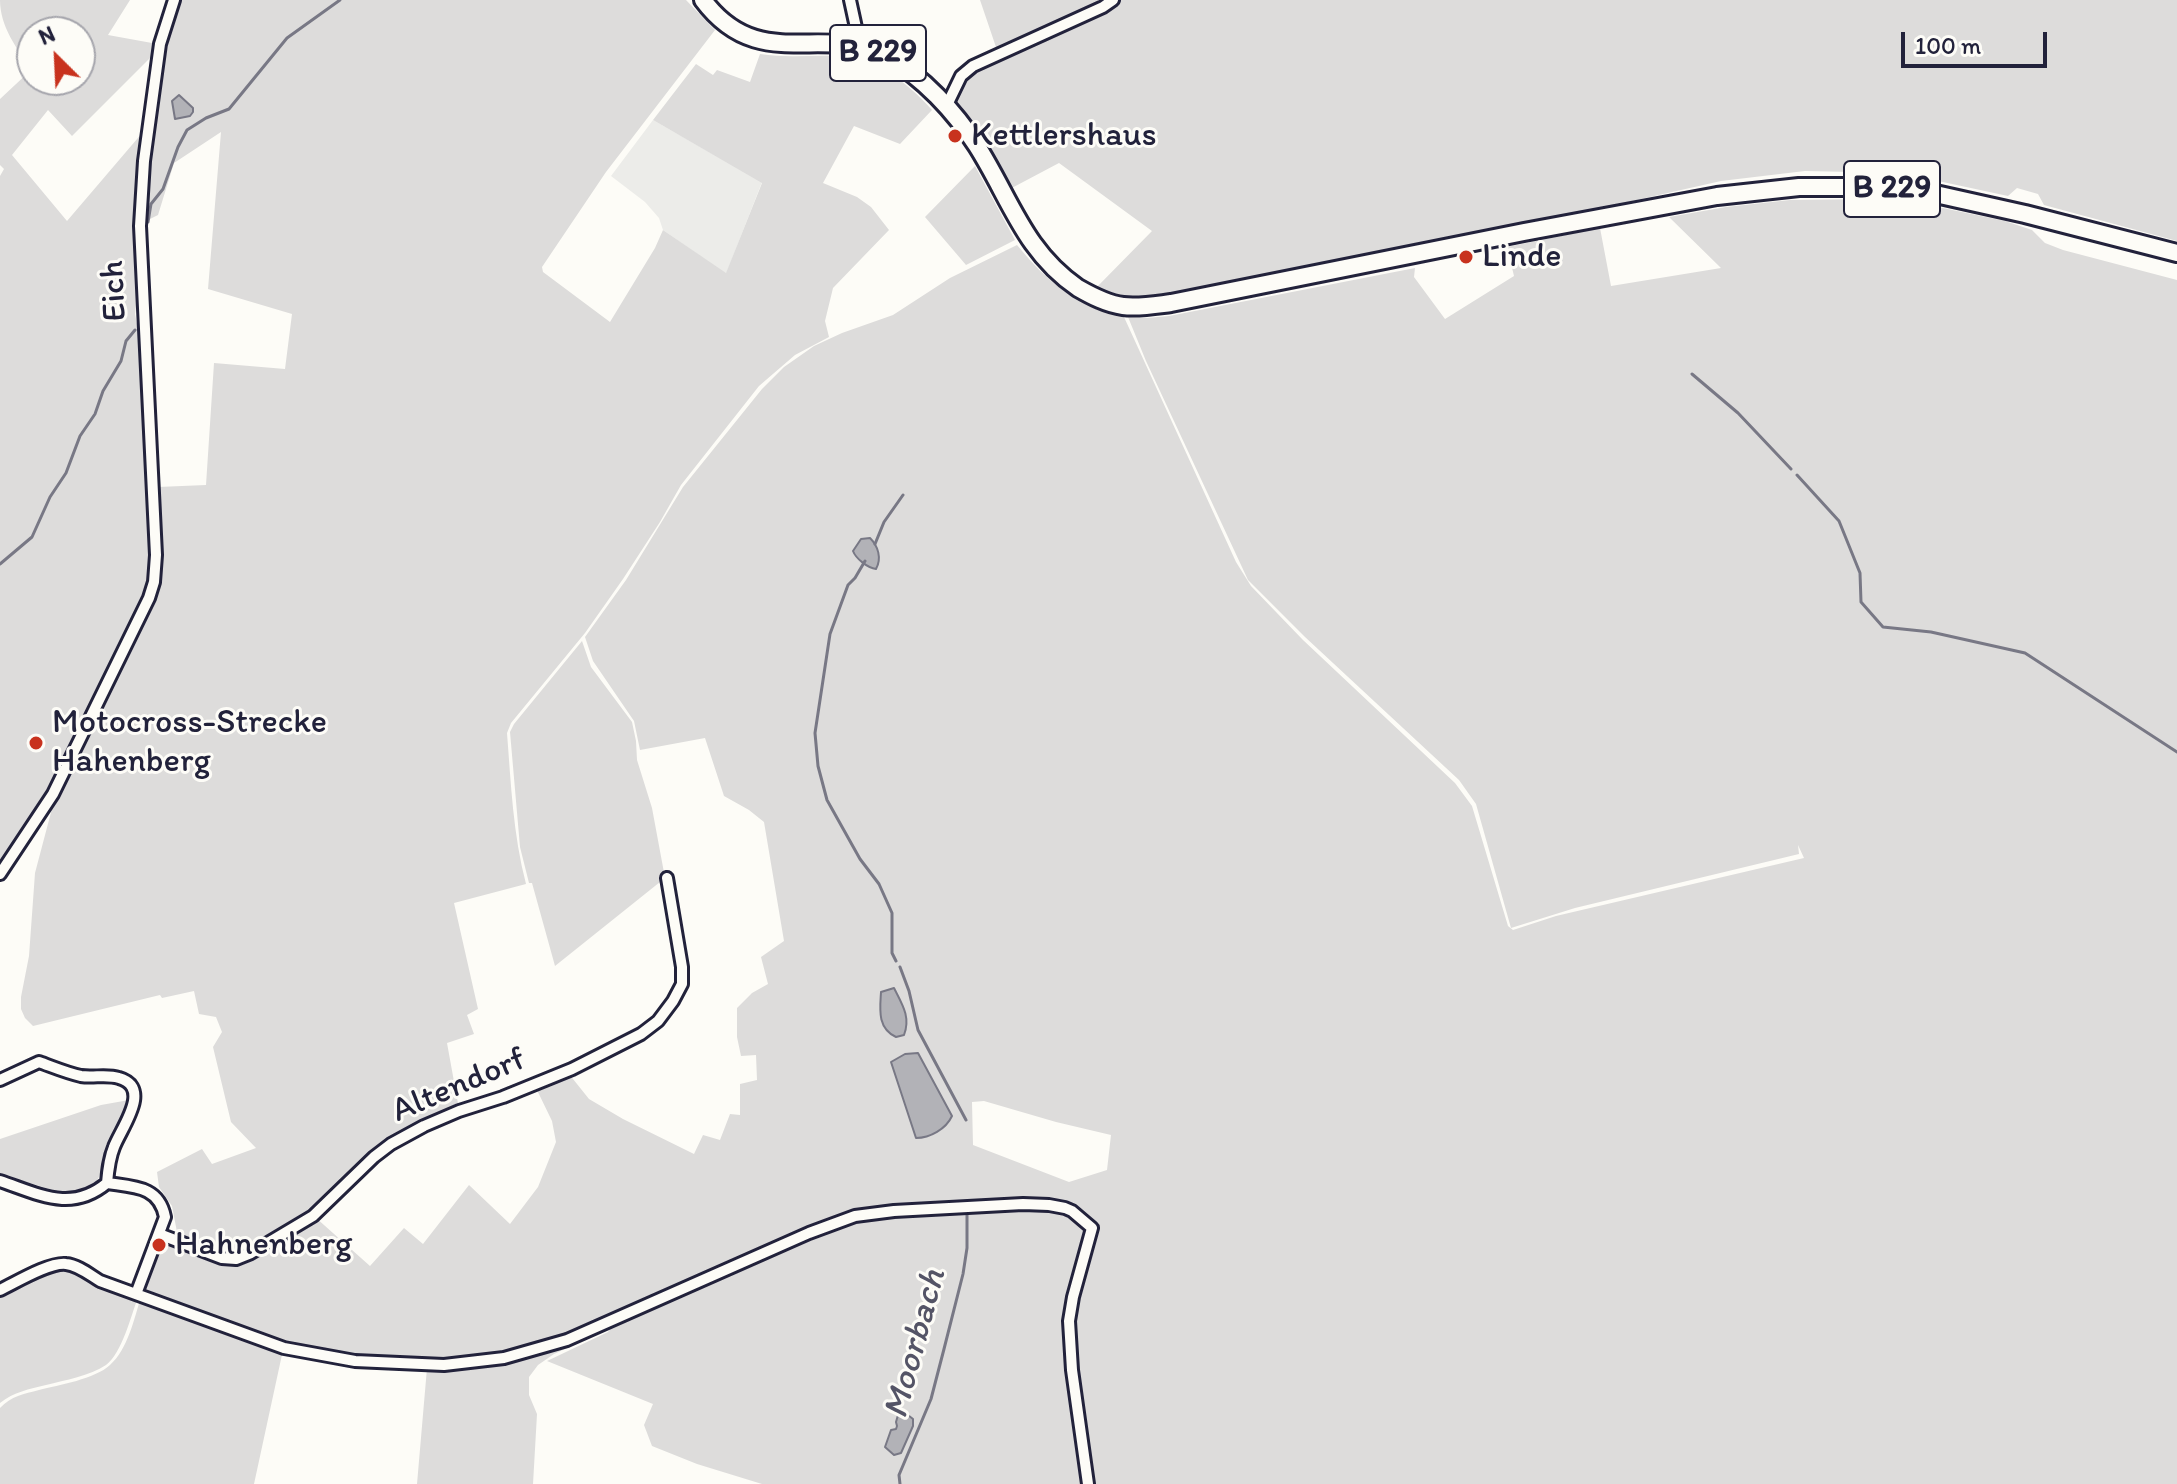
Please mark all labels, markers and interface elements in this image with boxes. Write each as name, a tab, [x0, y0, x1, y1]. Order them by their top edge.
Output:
north arrow	[16, 16, 96, 96]
scale bar	[1905, 16, 2051, 66]
text: N	[35, 20, 59, 51]
road number: B 229	[830, 25, 926, 81]
text: 100 m	[1915, 31, 1981, 60]
place label: Kettlershaus	[971, 116, 1157, 156]
marker: Kettlershaus	[946, 127, 964, 145]
road number: B 229	[1844, 161, 1940, 217]
place label: Linde	[1482, 237, 1561, 277]
marker: Linde	[1457, 248, 1475, 266]
street label: Eich	[93, 260, 137, 322]
place label: Motocross-Strecke Hahenberg	[52, 703, 327, 782]
marker: Motocross-Strecke Hahenberg	[27, 734, 45, 752]
street label: Altendorf	[386, 1040, 532, 1132]
place label: Hahnenberg	[175, 1225, 352, 1265]
marker: Hahnenberg	[150, 1236, 168, 1254]
water label: Moorbach	[875, 1265, 957, 1423]

